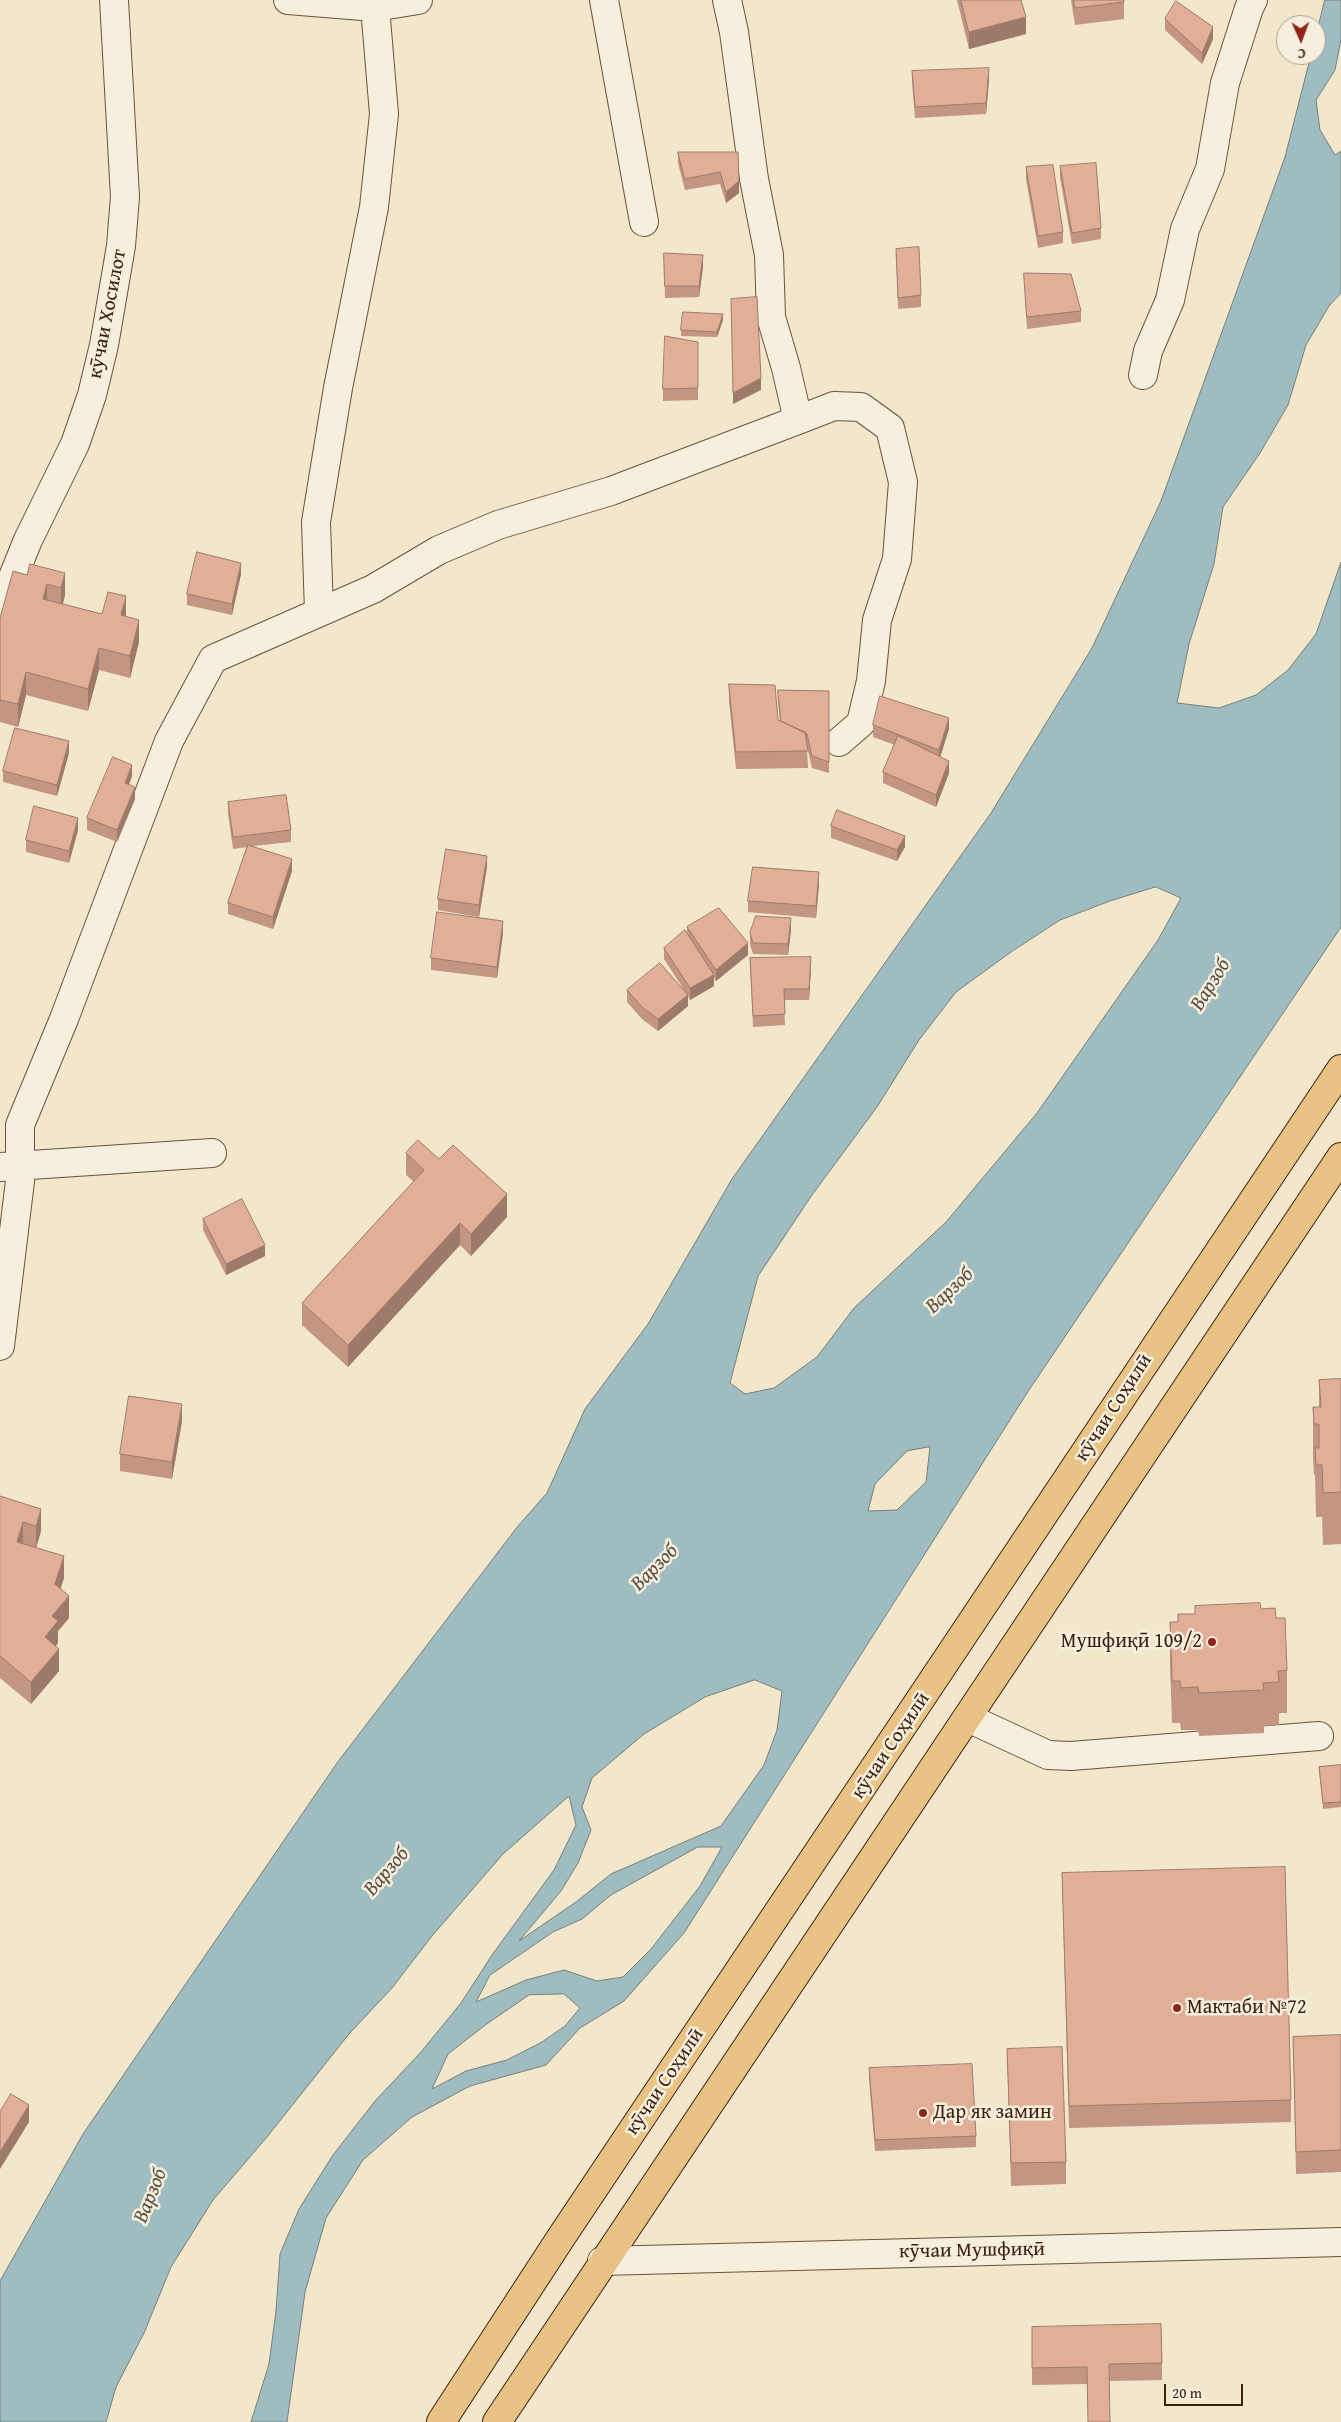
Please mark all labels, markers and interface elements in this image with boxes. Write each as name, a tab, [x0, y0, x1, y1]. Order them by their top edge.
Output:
north arrow	[1276, 15, 1326, 65]
text: С	[1297, 44, 1306, 64]
street label: кӯчаи Хосилот	[84, 247, 132, 381]
water label: Варзоб	[1185, 954, 1237, 1016]
water label: Варзоб	[921, 1263, 979, 1319]
street label: кӯчаи Соҳилӣ	[1070, 1350, 1158, 1466]
water label: Варзоб	[626, 1539, 684, 1597]
place label: Мушфиқӣ 109/2	[1061, 1630, 1202, 1654]
marker: Мушфиқӣ 109/2	[1206, 1636, 1218, 1648]
street label: кӯчаи Соҳилӣ	[847, 1688, 935, 1804]
water label: Варзоб	[359, 1843, 415, 1901]
place label: Мактаби №72	[1187, 1996, 1307, 2020]
marker: Мактаби №72	[1171, 2002, 1183, 2014]
street label: кӯчаи Соҳилӣ	[621, 2024, 709, 2140]
place label: Дар як замин	[933, 2101, 1051, 2125]
marker: Дар як замин	[917, 2107, 929, 2119]
water label: Варзоб	[129, 2165, 173, 2227]
street label: кӯчаи Мушфиқӣ	[899, 2238, 1045, 2264]
scale bar	[1166, 2374, 1245, 2406]
text: 20 m	[1172, 2382, 1202, 2403]

